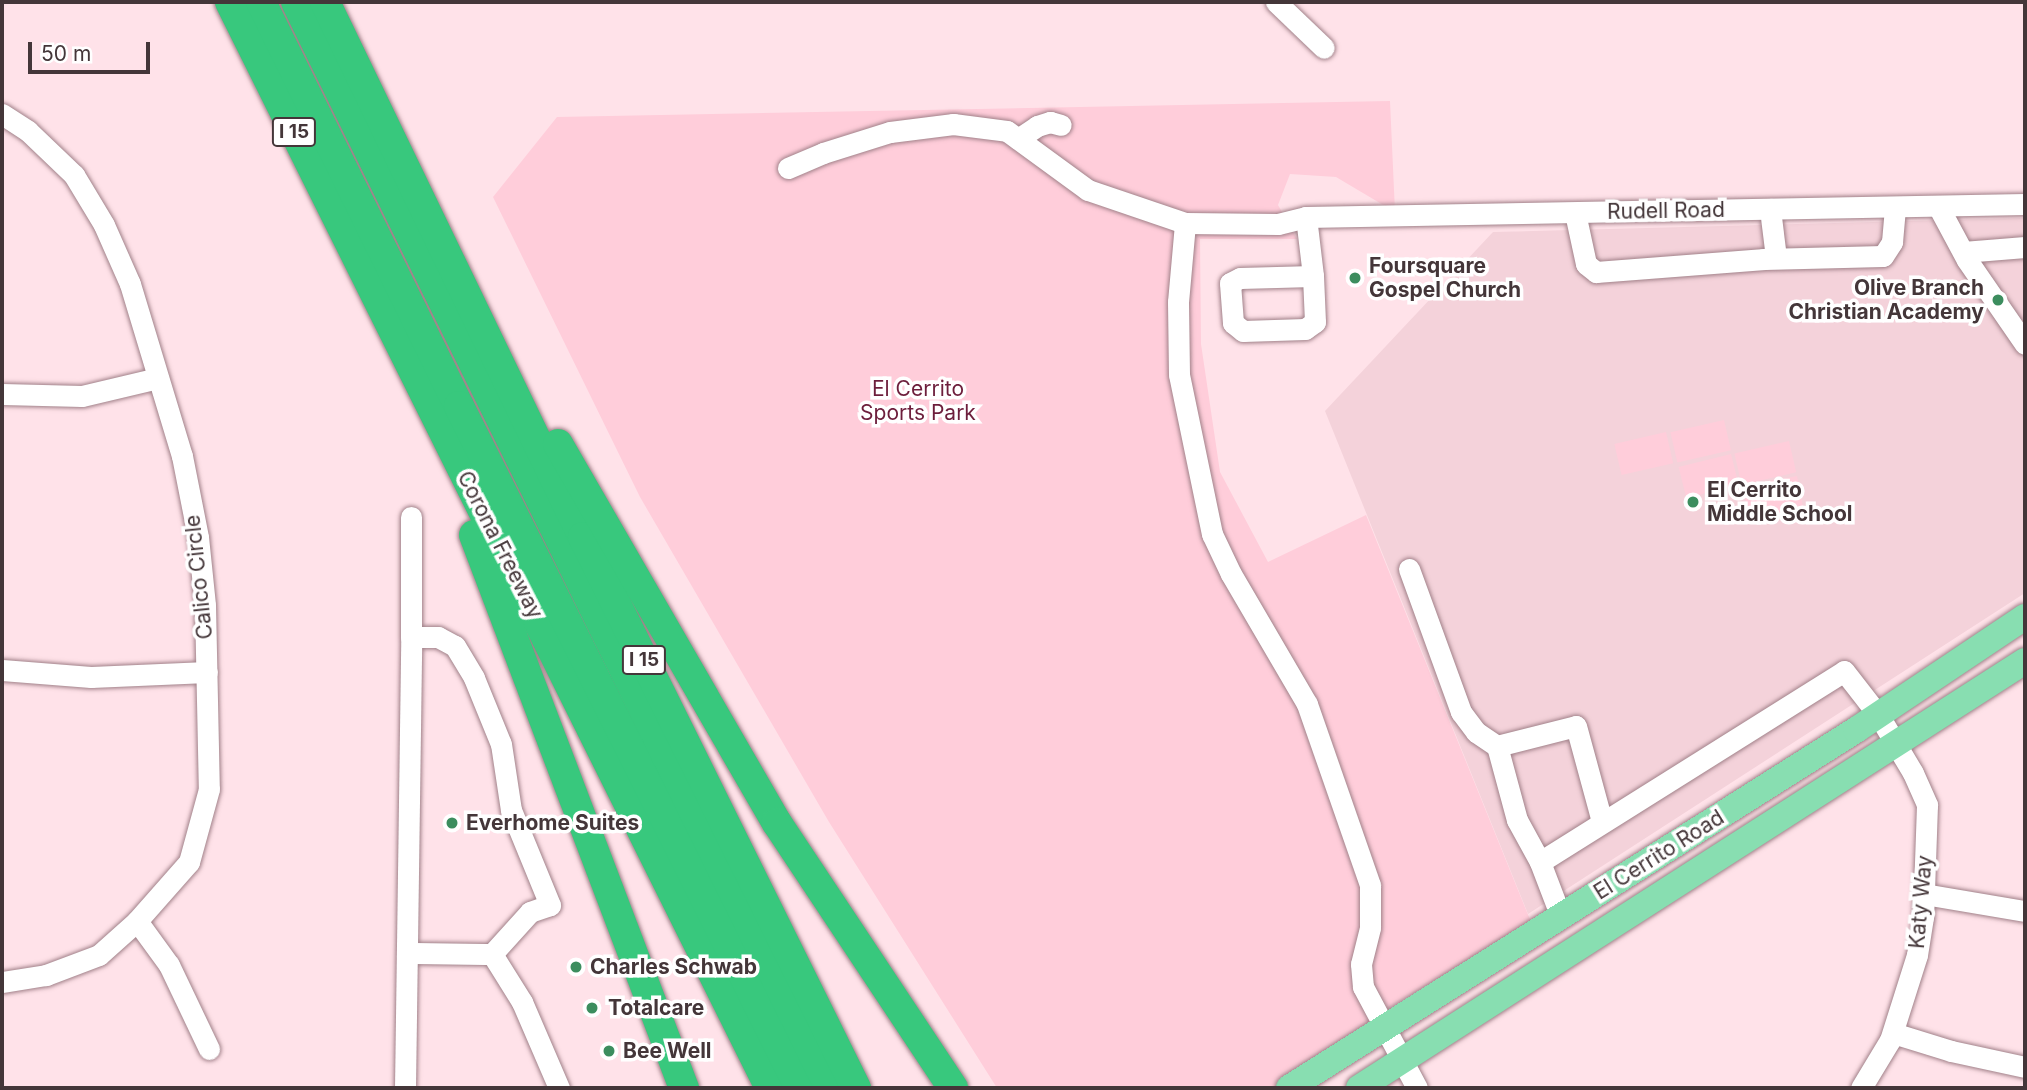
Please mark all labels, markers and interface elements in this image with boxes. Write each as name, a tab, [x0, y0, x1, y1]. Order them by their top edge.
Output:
scale bar	[32, 28, 154, 72]
text: 50 m	[41, 41, 91, 66]
road number: I 15	[271, 116, 317, 148]
street label: Rudell Road	[1607, 197, 1725, 225]
place label: Foursquare Gospel Church	[1369, 253, 1521, 303]
marker: Foursquare Gospel Church	[1347, 270, 1363, 286]
place label: Olive Branch Christian Academy	[1788, 275, 1984, 325]
marker: Olive Branch Christian Academy	[1990, 292, 2006, 308]
park label: El Cerrito Sports Park	[860, 376, 976, 426]
street label: Corona Freeway	[452, 467, 548, 623]
place label: El Cerrito Middle School	[1707, 477, 1853, 527]
marker: El Cerrito Middle School	[1685, 494, 1701, 510]
street label: Calico Circle	[180, 513, 218, 641]
road number: I 15	[621, 645, 667, 676]
street label: El Cerrito Road	[1589, 805, 1729, 905]
place label: Everhome Suites	[466, 810, 639, 836]
marker: Everhome Suites	[444, 815, 460, 831]
street label: Katy Way	[1904, 854, 1938, 950]
place label: Charles Schwab	[590, 954, 757, 980]
marker: Charles Schwab	[568, 959, 584, 975]
place label: Totalcare	[608, 995, 704, 1021]
marker: Totalcare	[582, 998, 602, 1018]
place label: Bee Well	[623, 1038, 712, 1064]
marker: Bee Well	[601, 1043, 617, 1059]

